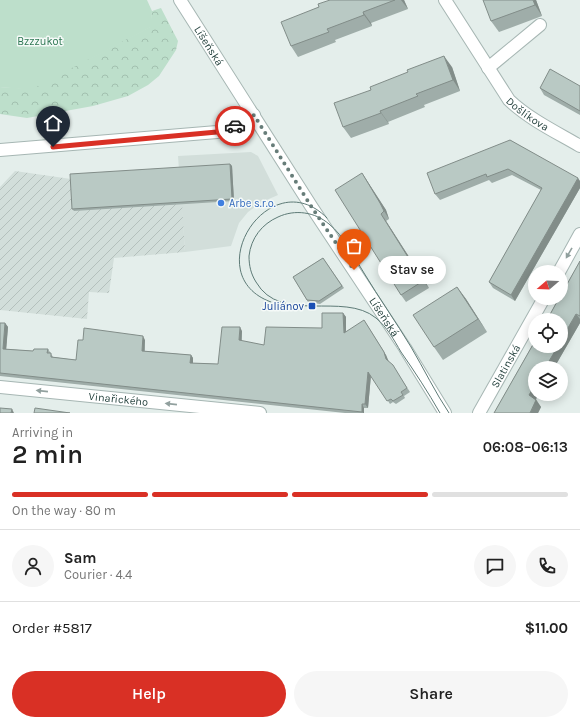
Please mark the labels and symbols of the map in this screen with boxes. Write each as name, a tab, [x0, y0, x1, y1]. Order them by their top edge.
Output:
street label: Líšeňská	[192, 23, 226, 68]
park label: Bzzzukot	[17, 35, 63, 48]
street label: Došlíkova	[504, 94, 551, 133]
pin	[36, 106, 70, 147]
courier	[215, 106, 255, 146]
place label: Arbe s.r.o.	[229, 197, 276, 210]
marker: Arbe s.r.o.	[216, 198, 226, 208]
pin	[337, 229, 371, 270]
one-way arrow	[566, 247, 573, 259]
callout: Stav se	[378, 256, 446, 284]
north arrow	[528, 265, 568, 305]
street label: Líšeňská	[367, 295, 402, 339]
place label: Juliánov	[262, 300, 304, 313]
marker: Juliánov	[307, 301, 317, 311]
street label: Slatinská	[488, 342, 523, 390]
one-way arrow	[36, 388, 48, 394]
street label: Vinařického	[88, 389, 149, 408]
one-way arrow	[165, 401, 177, 407]

